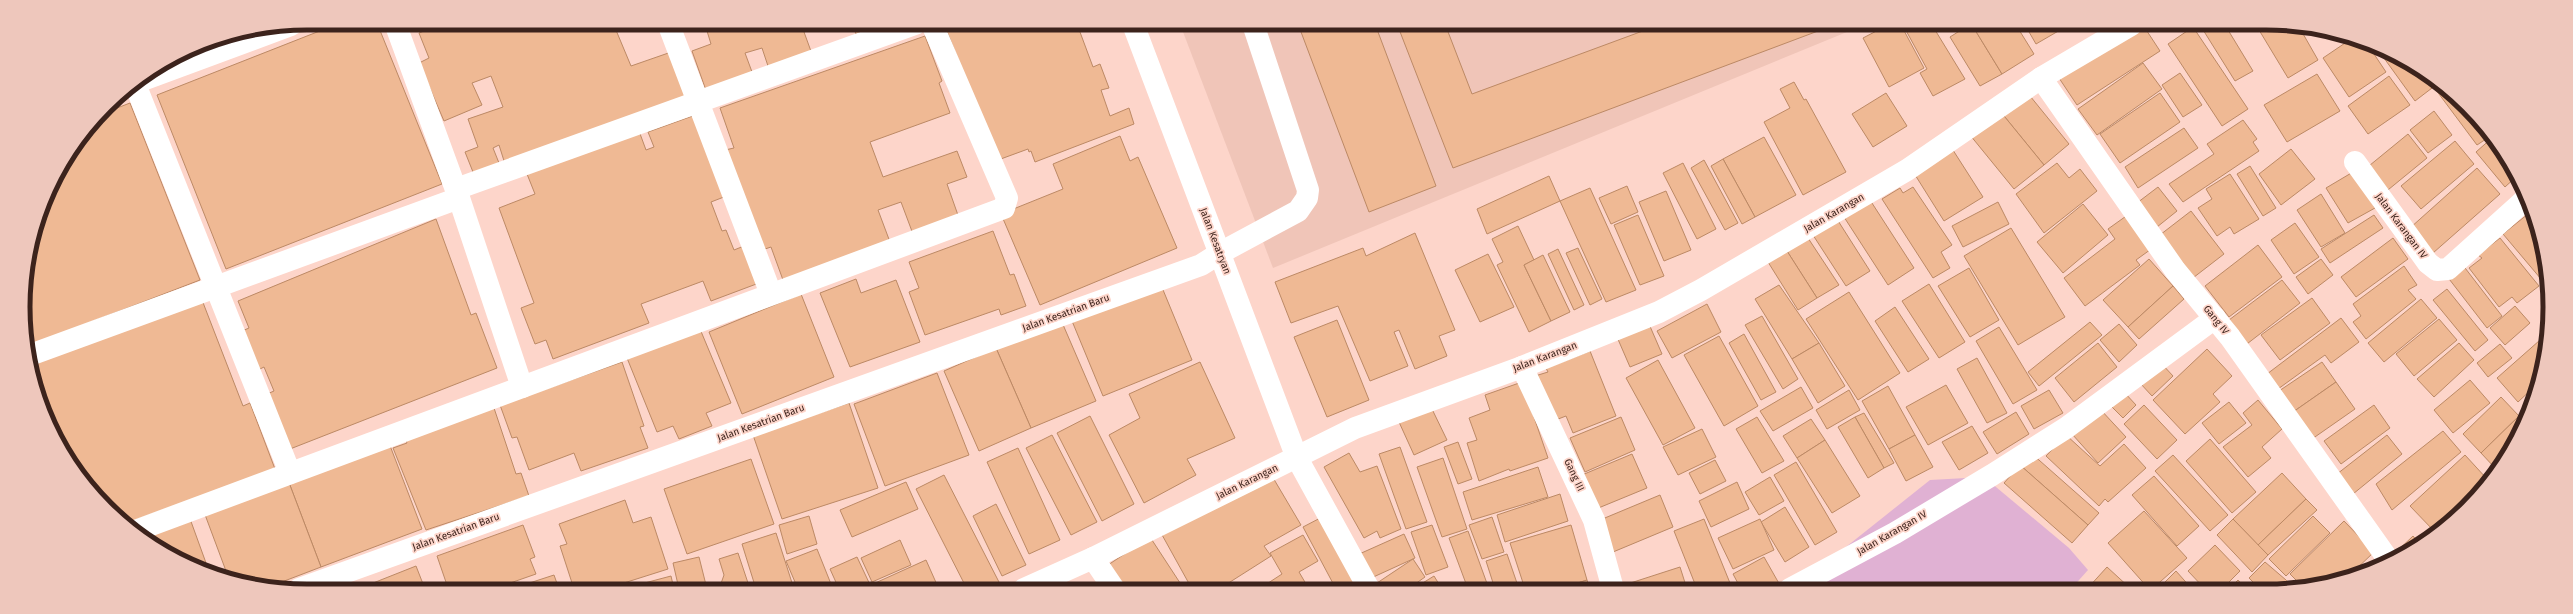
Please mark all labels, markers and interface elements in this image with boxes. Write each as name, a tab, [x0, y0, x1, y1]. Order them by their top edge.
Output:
street label: Jalan Karangan	[1802, 191, 1866, 235]
street label: Jalan Karangan IV	[2373, 191, 2430, 261]
street label: Jalan Kesatryan	[1197, 206, 1233, 276]
street label: Jalan Kesatrian Baru	[1021, 292, 1111, 334]
street label: Gang IV	[2201, 303, 2232, 337]
street label: Jalan Karangan	[1511, 339, 1579, 375]
street label: Jalan Kesatrian Baru	[716, 402, 806, 444]
street label: Gang III	[1561, 457, 1587, 493]
street label: Jalan Karangan	[1214, 462, 1280, 502]
street label: Jalan Karangan IV	[1855, 508, 1929, 558]
street label: Jalan Kesatrian Baru	[411, 511, 501, 553]

